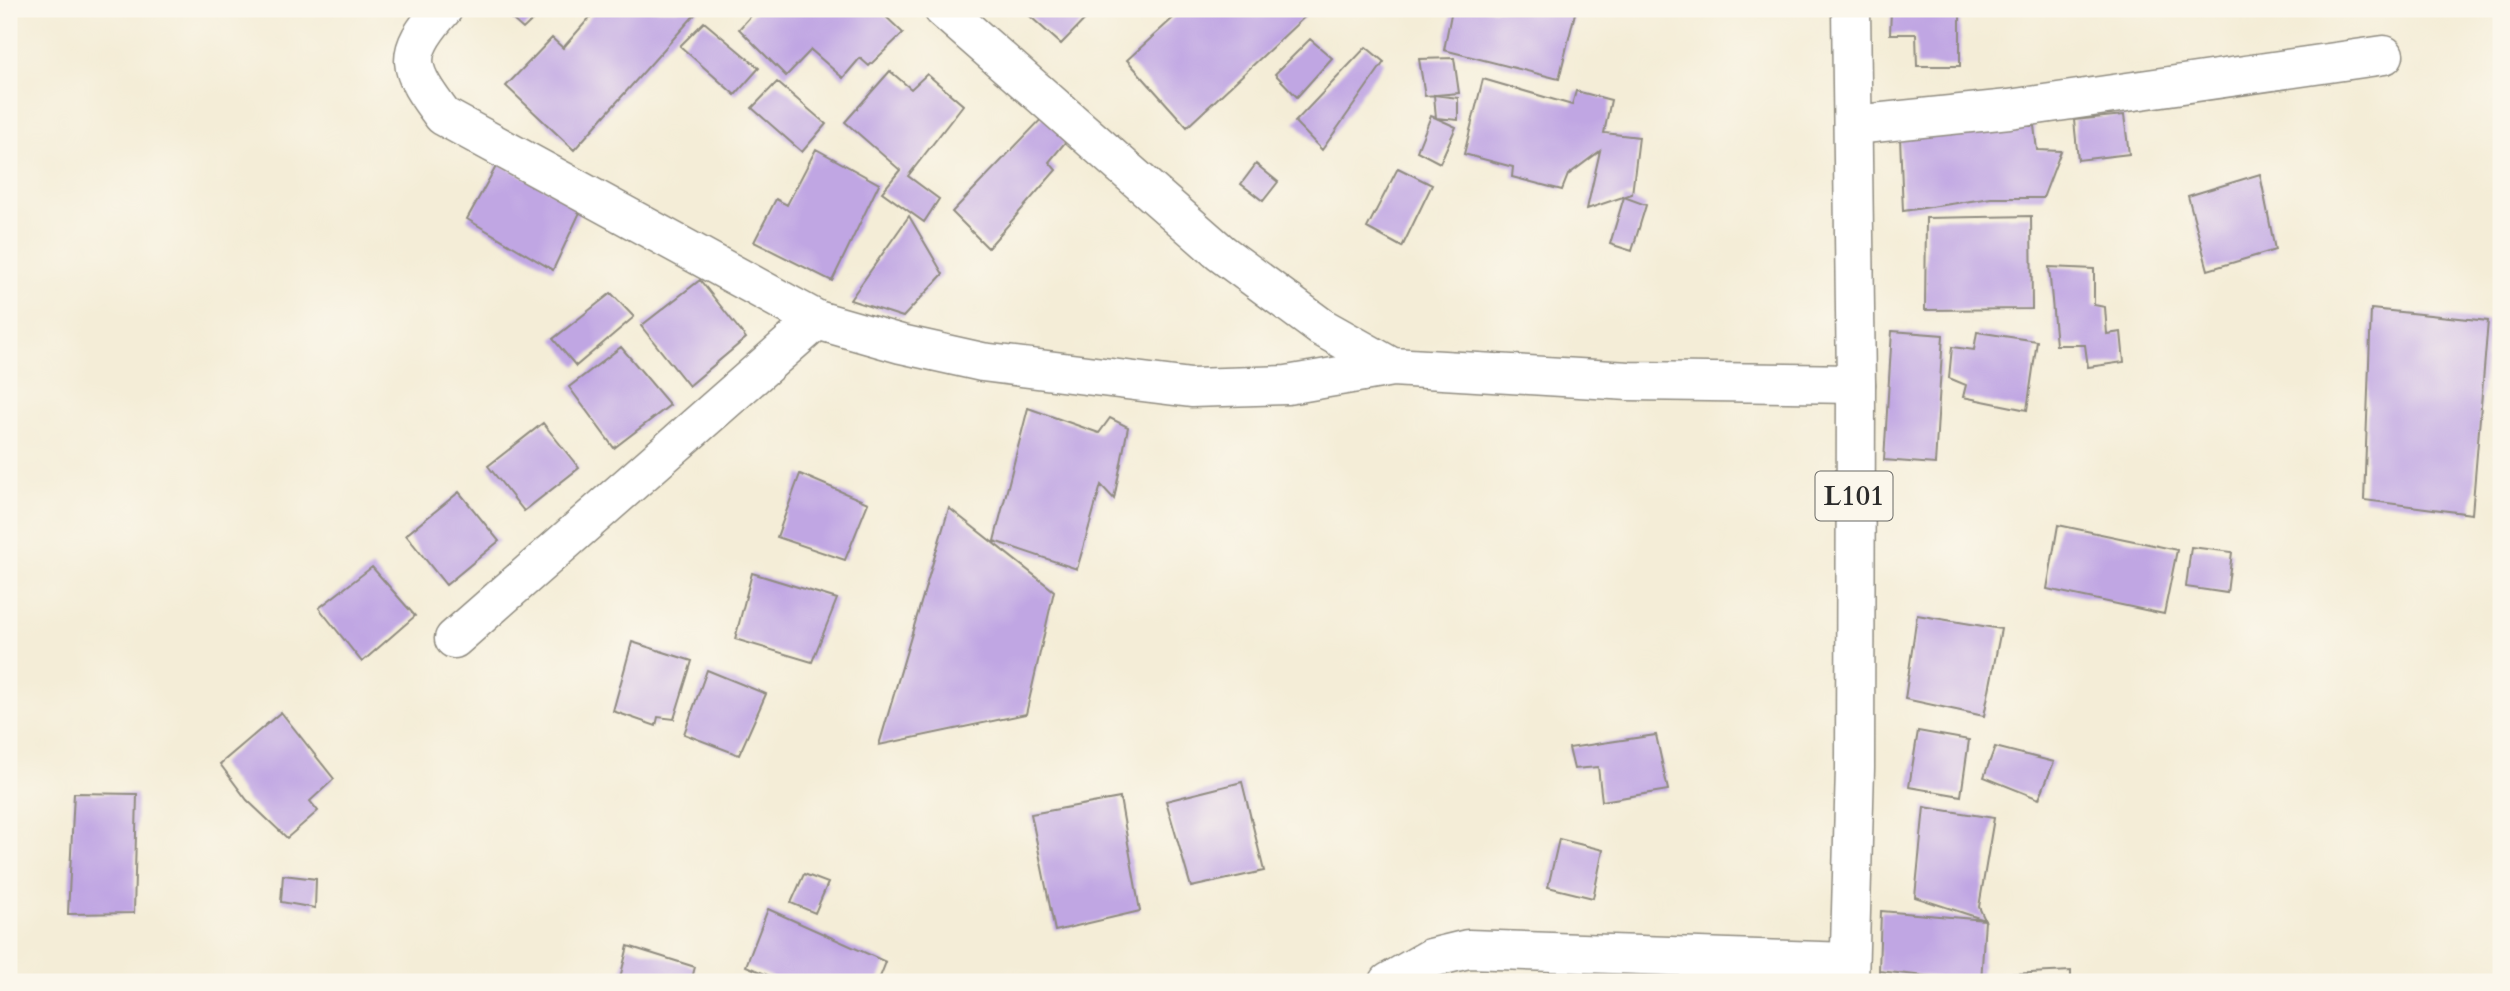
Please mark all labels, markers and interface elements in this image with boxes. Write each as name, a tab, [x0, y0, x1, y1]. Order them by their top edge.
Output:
road number: L101	[1815, 472, 1892, 520]

